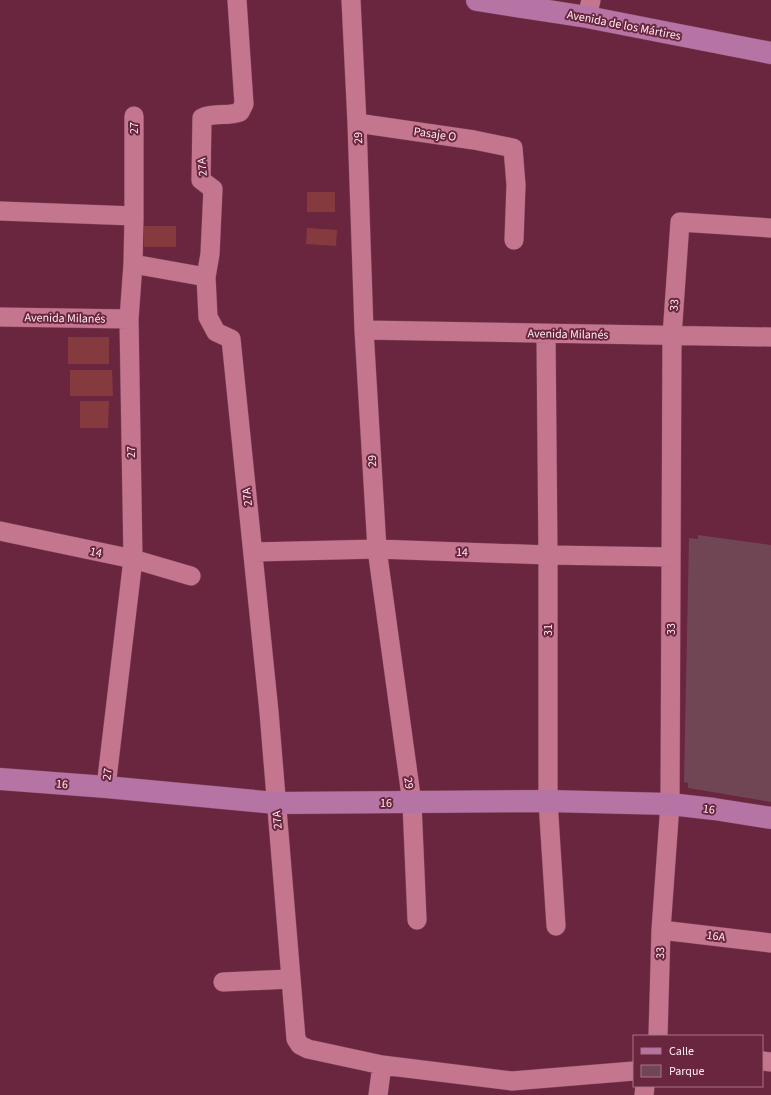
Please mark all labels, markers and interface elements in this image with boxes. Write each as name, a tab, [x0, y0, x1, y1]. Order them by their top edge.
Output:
street label: Avenida de los Mártires	[566, 6, 682, 45]
street label: 27	[126, 122, 143, 134]
street label: Pasaje O	[413, 123, 457, 146]
street label: 29	[350, 132, 367, 144]
street label: 27A	[193, 157, 212, 177]
street label: 33	[666, 298, 683, 312]
street label: Avenida Milanés	[24, 309, 106, 328]
street label: Avenida Milanés	[527, 325, 609, 344]
street label: 27	[123, 446, 140, 458]
street label: 29	[364, 455, 381, 467]
street label: 27A	[238, 486, 257, 507]
street label: 14	[88, 543, 104, 562]
street label: 14	[456, 544, 468, 561]
street label: 33	[663, 623, 680, 635]
street label: 31	[540, 624, 557, 636]
street label: 27	[98, 767, 117, 781]
street label: 16	[55, 776, 69, 793]
street label: 29	[399, 776, 418, 790]
street label: 16	[380, 795, 392, 812]
street label: 16	[702, 800, 716, 819]
street label: 27A	[268, 810, 287, 830]
street label: 16A	[706, 927, 727, 946]
street label: 33	[652, 947, 669, 959]
legend	[633, 1035, 763, 1087]
text: Calle	[669, 1043, 694, 1060]
text: Parque	[669, 1063, 705, 1080]

